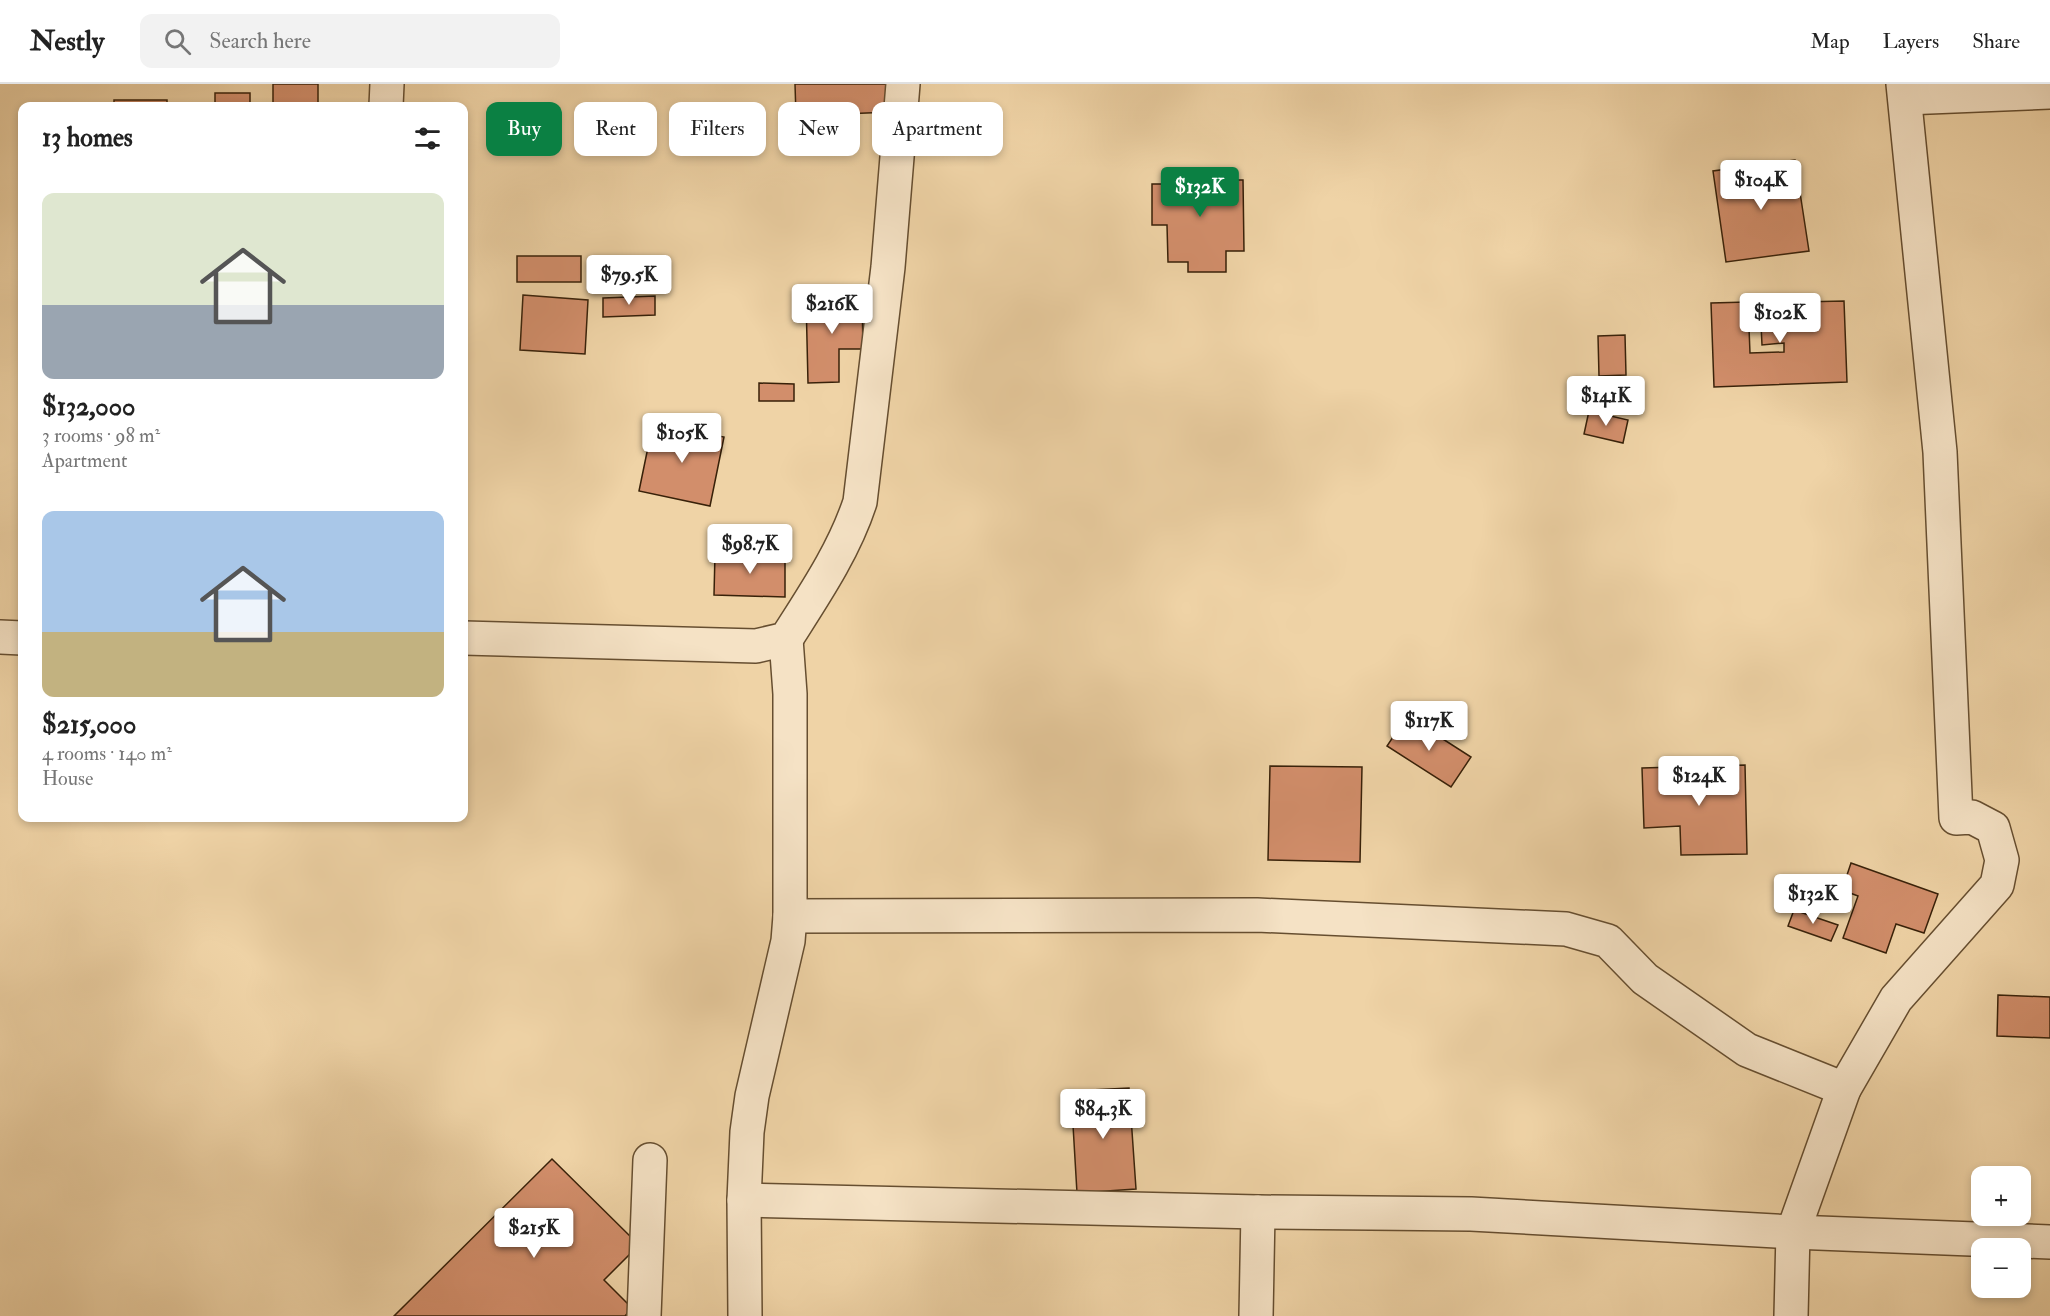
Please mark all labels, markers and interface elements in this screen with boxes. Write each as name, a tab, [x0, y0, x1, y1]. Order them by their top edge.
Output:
search box	[140, 14, 560, 68]
text: Nestly	[30, 24, 104, 59]
icon: search	[161, 25, 194, 58]
text: Search here	[209, 27, 311, 55]
text: Map	[1810, 28, 1850, 55]
text: Layers	[1883, 28, 1939, 55]
text: Share	[1972, 28, 2020, 55]
chip: Buy	[486, 102, 562, 156]
chip: Rent	[574, 102, 657, 156]
chip: Filters	[669, 102, 766, 156]
chip: New	[778, 102, 860, 156]
chip: Apartment	[872, 102, 1003, 156]
text: 13 homes	[42, 122, 133, 154]
icon: filters	[411, 122, 444, 155]
pin: $104K	[1719, 160, 1803, 211]
pin: $132K	[1158, 167, 1242, 218]
text: $104K	[1734, 167, 1788, 192]
text: $132K	[1175, 174, 1225, 199]
icon: home	[189, 232, 297, 340]
pin: $79.5K	[580, 255, 678, 306]
text: $79.5K	[600, 262, 658, 287]
pin: $216K	[790, 284, 874, 335]
text: $216K	[806, 291, 858, 316]
pin: $102K	[1738, 293, 1822, 344]
text: $102K	[1754, 300, 1806, 325]
pin: $141K	[1564, 376, 1648, 427]
text: $141K	[1581, 383, 1631, 408]
text: $132,000	[42, 391, 135, 423]
pin: $105K	[640, 413, 724, 464]
text: $105K	[656, 420, 708, 445]
text: 3 rooms · 98 m²	[42, 423, 160, 448]
text: Apartment	[42, 448, 127, 473]
pin: $98.7K	[701, 524, 799, 575]
text: $98.7K	[721, 531, 779, 556]
icon: home	[189, 550, 297, 658]
pin: $117K	[1387, 701, 1471, 752]
text: $117K	[1405, 708, 1453, 733]
text: $215,000	[42, 709, 136, 741]
text: 4 rooms · 140 m²	[42, 741, 172, 766]
pin: $124K	[1657, 756, 1741, 807]
text: $124K	[1672, 763, 1726, 788]
text: House	[42, 766, 93, 791]
pin: $132K	[1771, 874, 1855, 925]
text: $132K	[1788, 881, 1838, 906]
pin: $84.3K	[1054, 1089, 1152, 1140]
text: $84.3K	[1074, 1096, 1132, 1121]
map controls	[1971, 1166, 2031, 1298]
button: +	[1971, 1166, 2031, 1226]
pin: $215K	[492, 1208, 576, 1259]
text: $215K	[508, 1215, 560, 1240]
button: −	[1971, 1238, 2031, 1298]

